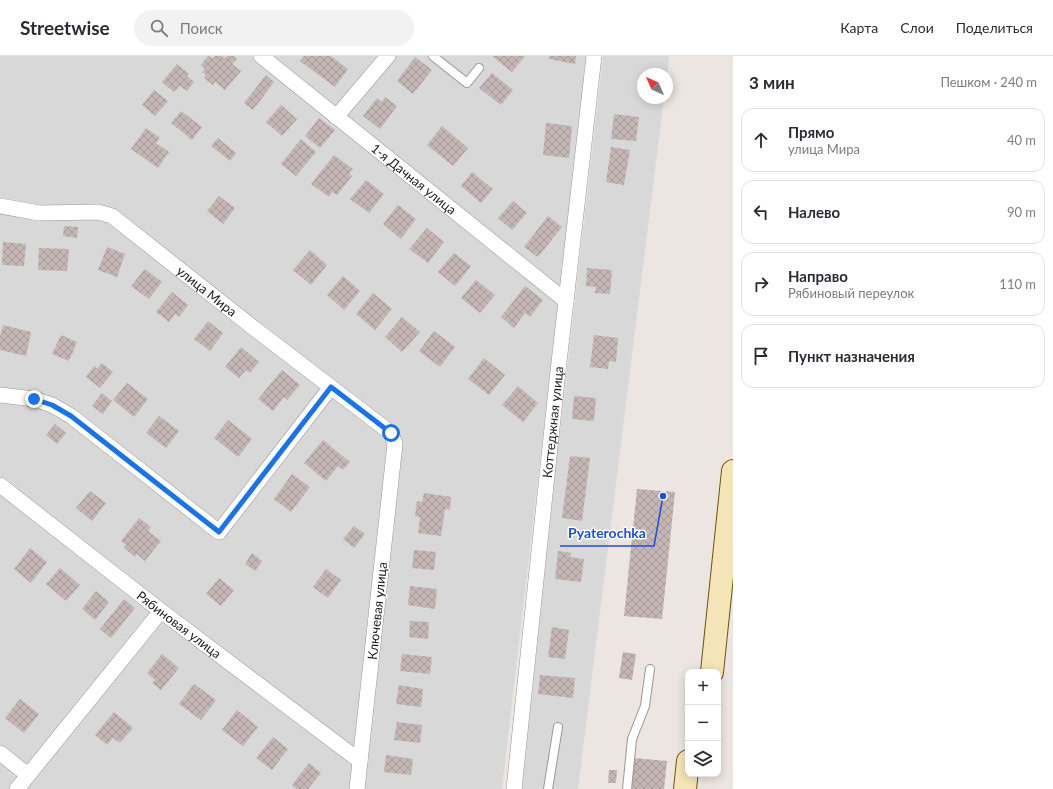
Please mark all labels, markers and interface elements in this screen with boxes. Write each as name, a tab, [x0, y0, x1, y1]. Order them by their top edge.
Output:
search box	[134, 10, 414, 46]
text: Streetwise	[20, 16, 110, 39]
icon: search	[148, 17, 170, 39]
text: Поиск	[180, 19, 223, 37]
text: Карта	[840, 19, 878, 36]
text: Слои	[900, 19, 934, 36]
text: Поделиться	[956, 19, 1033, 36]
north arrow	[637, 68, 673, 104]
text: 3 мин	[749, 72, 795, 93]
text: Пешком · 240 m	[940, 74, 1037, 90]
text: Прямо	[788, 123, 834, 141]
icon: ahead	[750, 129, 772, 151]
text: 40 m	[1007, 132, 1036, 148]
street label: 1-я Дачная улица	[368, 140, 460, 218]
text: улица Мира	[788, 141, 860, 157]
icon: left	[750, 201, 772, 223]
text: Налево	[788, 203, 840, 221]
text: 90 m	[1007, 204, 1036, 220]
street label: улица Мира	[174, 262, 240, 320]
text: Направо	[788, 267, 848, 285]
icon: right	[750, 273, 772, 295]
text: 110 m	[999, 276, 1036, 292]
text: Рябиновый переулок	[788, 285, 914, 301]
icon: arrive	[750, 345, 772, 367]
text: Пункт назначения	[788, 347, 915, 365]
street label: Коттеджная улица	[539, 365, 567, 479]
route end	[25, 390, 43, 408]
route start	[382, 424, 400, 442]
callout: Pyaterochka	[560, 520, 654, 546]
text: Pyaterochka	[568, 524, 646, 541]
street label: Ключевая улица	[364, 561, 390, 661]
street label: Рябиновая улица	[134, 587, 225, 662]
map controls	[685, 669, 721, 777]
button: +	[685, 669, 721, 705]
button: −	[685, 705, 721, 741]
button: layers	[685, 741, 721, 777]

